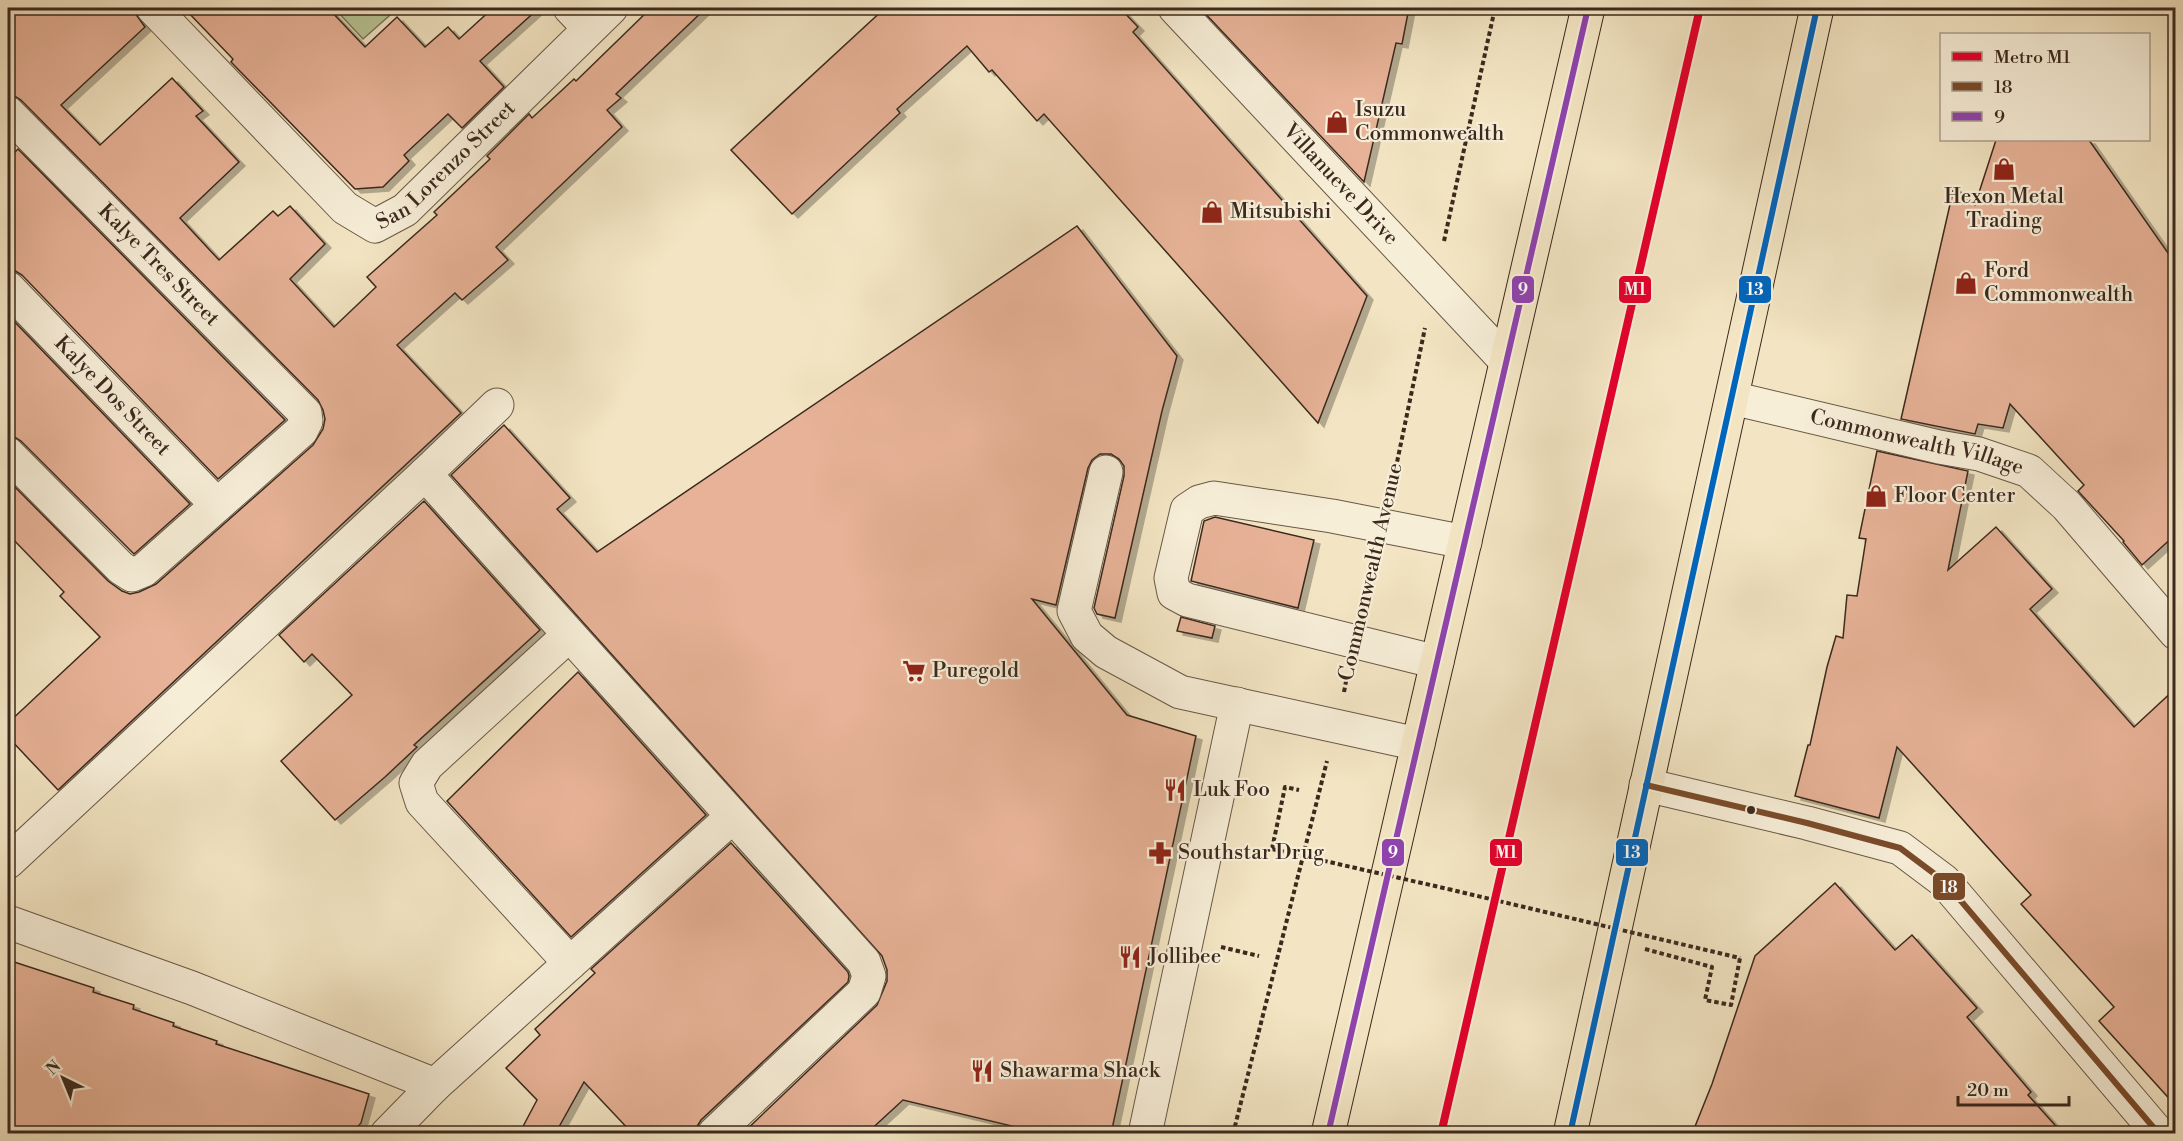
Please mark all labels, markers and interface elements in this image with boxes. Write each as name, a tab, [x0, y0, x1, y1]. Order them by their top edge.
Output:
legend	[1940, 33, 2150, 141]
text: Metro M1	[1994, 46, 2071, 69]
text: 18	[1994, 76, 2012, 99]
street label: San Lorenzo Street	[372, 95, 522, 236]
place label: Isuzu Commonwealth	[1355, 97, 1505, 147]
text: 9	[1994, 106, 2005, 129]
shop icon: Isuzu Commonwealth	[1324, 109, 1350, 135]
street label: Villanueve Drive	[1277, 117, 1404, 251]
shop icon: Hexon Metal Trading	[1991, 156, 2017, 182]
place label: Hexon Metal Trading	[1944, 184, 2064, 234]
street label: Kalye Tres Street	[92, 198, 225, 332]
shop icon: Mitsubishi	[1199, 199, 1225, 225]
place label: Mitsubishi	[1230, 199, 1331, 225]
place label: Ford Commonwealth	[1984, 258, 2134, 308]
shop icon: Ford Commonwealth	[1953, 270, 1979, 296]
line badge: 9	[1511, 275, 1535, 304]
line badge: M1	[1618, 275, 1652, 304]
line badge: 13	[1738, 275, 1772, 304]
text: 9	[1518, 280, 1528, 300]
text: M1	[1624, 280, 1647, 300]
text: 13	[1746, 280, 1764, 300]
street label: Kalye Dos Street	[48, 331, 176, 462]
street label: Commonwealth Village	[1807, 404, 2027, 481]
street label: Commonwealth Avenue	[1333, 461, 1409, 683]
shop icon: Floor Center	[1863, 483, 1889, 509]
place label: Floor Center	[1894, 483, 2016, 509]
supermarket icon: Puregold	[901, 658, 927, 684]
place label: Puregold	[932, 658, 1019, 684]
restaurant icon: Luk Foo	[1162, 777, 1188, 803]
place label: Luk Foo	[1193, 777, 1270, 803]
unlabelled marker	[1745, 804, 1757, 816]
line badge: 9	[1381, 838, 1405, 867]
line badge: M1	[1489, 838, 1523, 867]
line badge: 13	[1615, 838, 1649, 867]
pharmacy icon: Southstar Drug	[1147, 840, 1173, 866]
place label: Southstar Drug	[1178, 840, 1324, 866]
text: 9	[1388, 843, 1398, 863]
text: M1	[1495, 843, 1518, 863]
text: 13	[1623, 843, 1641, 863]
line badge: 18	[1932, 872, 1966, 901]
text: 18	[1940, 878, 1958, 898]
restaurant icon: Jollibee	[1117, 944, 1143, 970]
place label: Jollibee	[1147, 944, 1221, 970]
north arrow	[33, 1048, 93, 1108]
text: N	[42, 1056, 65, 1079]
restaurant icon: Shawarma Shack	[969, 1058, 995, 1084]
place label: Shawarma Shack	[1000, 1058, 1161, 1084]
scale bar	[1958, 1069, 2069, 1107]
text: 20 m	[1967, 1079, 2009, 1102]

